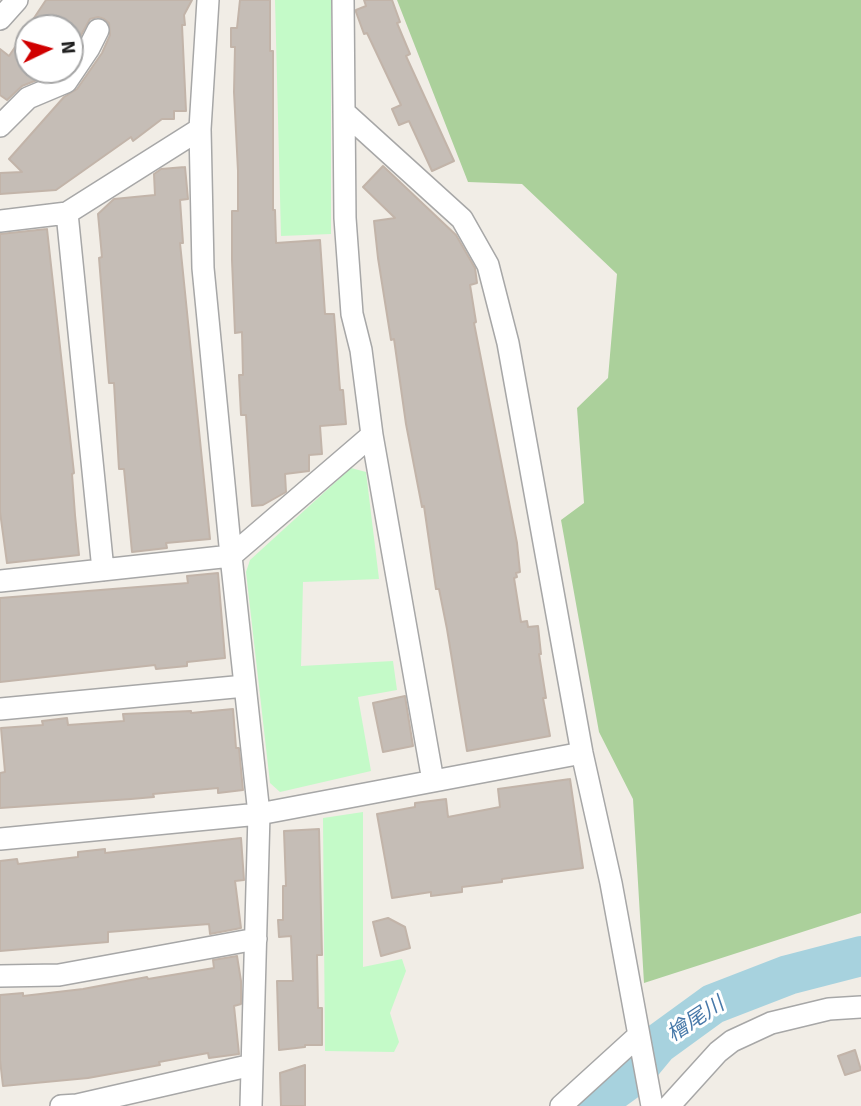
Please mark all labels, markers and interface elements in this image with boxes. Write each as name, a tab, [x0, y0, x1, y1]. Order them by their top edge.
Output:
north arrow	[14, 14, 84, 84]
text: N	[55, 40, 80, 55]
water label: 檜尾川	[663, 992, 729, 1048]

